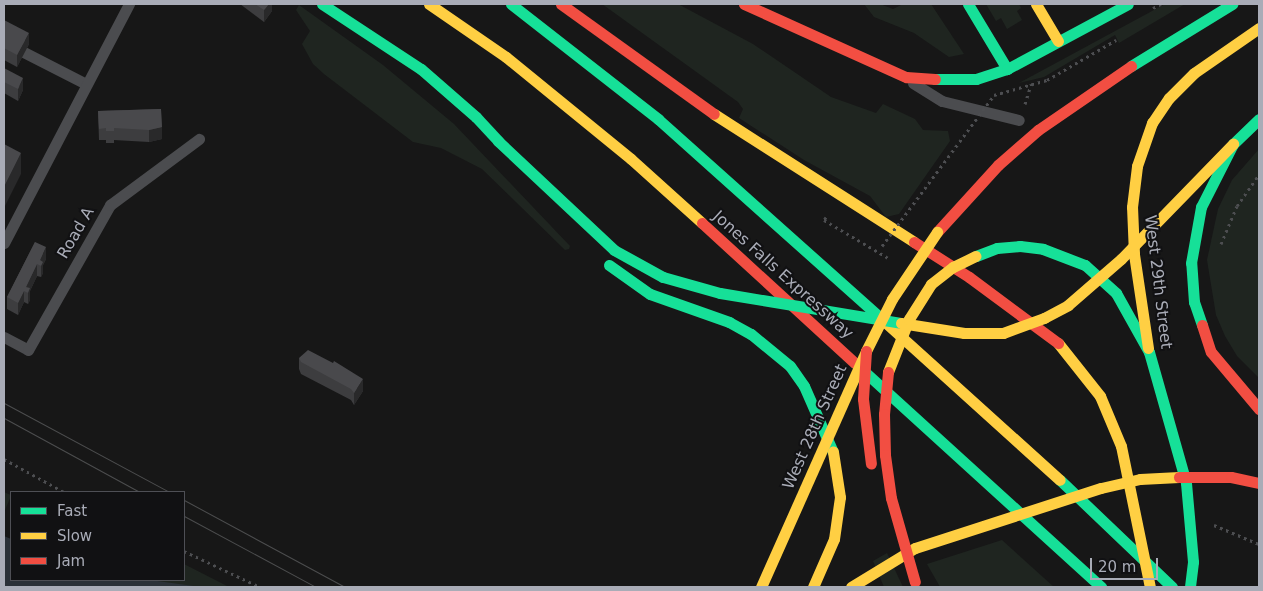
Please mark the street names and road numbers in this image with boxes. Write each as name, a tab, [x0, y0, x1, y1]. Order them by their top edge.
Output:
street label: Road A	[54, 204, 98, 262]
street label: Jones Falls Expressway	[709, 207, 857, 343]
street label: West 29th Street	[1140, 214, 1176, 350]
street label: West 28th Street	[779, 361, 851, 493]

